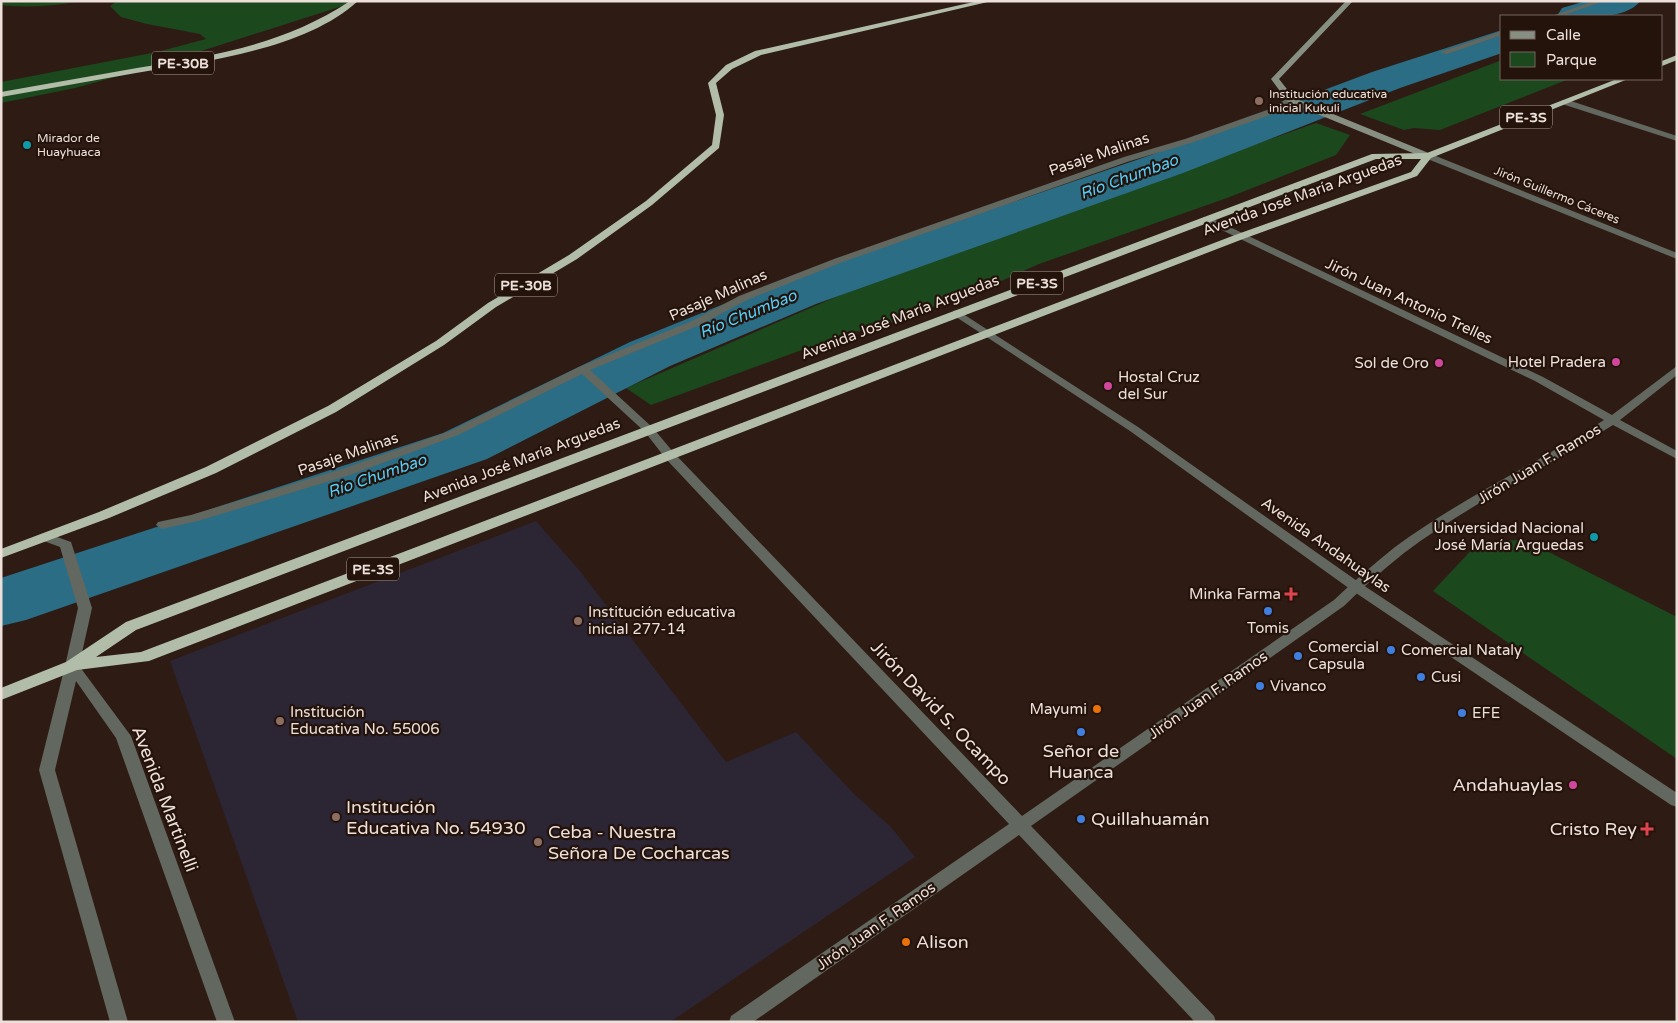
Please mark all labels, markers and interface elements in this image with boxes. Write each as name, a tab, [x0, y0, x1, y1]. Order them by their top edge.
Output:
legend	[1500, 15, 1663, 80]
text: Calle	[1546, 26, 1581, 44]
text: Parque	[1546, 51, 1597, 69]
road number: PE-30B	[152, 52, 214, 74]
place label: Institución educativa inicial Kukuli	[1269, 87, 1387, 115]
marker: Institución educativa inicial Kukuli	[1253, 95, 1265, 107]
road number: PE-3S	[1500, 105, 1552, 128]
street label: Pasaje Malinas	[1046, 128, 1152, 180]
place label: Mirador de Huayhuaca	[37, 131, 101, 159]
marker: Mirador de Huayhuaca	[21, 139, 33, 151]
water label: Río Chumbao	[1077, 150, 1182, 204]
street label: Avenida José María Arguedas	[1200, 150, 1404, 240]
street label: Jirón Guillermo Cáceres	[1492, 163, 1622, 227]
street label: Jirón Juan Antonio Trelles	[1323, 254, 1495, 348]
street label: Pasaje Malinas	[666, 265, 770, 325]
street label: Avenida José María Arguedas	[798, 271, 1002, 363]
road number: PE-3S	[1011, 272, 1063, 294]
road number: PE-30B	[495, 274, 557, 296]
water label: Río Chumbao	[696, 285, 801, 343]
place label: Hotel Pradera	[1508, 353, 1606, 371]
place label: Sol de Oro	[1354, 354, 1429, 372]
marker: Hotel Pradera	[1610, 356, 1622, 368]
marker: Sol de Oro	[1433, 357, 1445, 369]
place label: Hostal Cruz del Sur	[1118, 368, 1200, 403]
marker: Hostal Cruz del Sur	[1102, 380, 1114, 392]
street label: Avenida José María Arguedas	[419, 414, 623, 506]
street label: Jirón Juan F. Ramos	[1474, 420, 1604, 508]
street label: Pasaje Malinas	[295, 428, 401, 480]
water label: Río Chumbao	[325, 449, 430, 502]
street label: Avenida Andahuaylas	[1258, 494, 1394, 596]
place label: Universidad Nacional José María Arguedas	[1433, 519, 1584, 554]
marker: Universidad Nacional José María Arguedas	[1588, 531, 1600, 543]
road number: PE-3S	[347, 558, 399, 580]
place label: Minka Farma	[1189, 585, 1281, 603]
marker: Minka Farma	[1285, 588, 1297, 600]
place label: Institución educativa inicial 277-14	[588, 603, 736, 638]
marker: Tomis	[1262, 605, 1274, 617]
marker: Institución educativa inicial 277-14	[572, 615, 584, 627]
place label: Tomis	[1247, 619, 1289, 637]
street label: Jirón David S. Ocampo	[866, 636, 1016, 790]
place label: Comercial Capsula	[1308, 638, 1379, 673]
place label: Comercial Nataly	[1401, 641, 1522, 659]
marker: Comercial Nataly	[1385, 644, 1397, 656]
street label: Jirón Juan F. Ramos	[1145, 647, 1271, 743]
marker: Comercial Capsula	[1292, 650, 1304, 662]
place label: Cusi	[1431, 668, 1461, 686]
marker: Cusi	[1415, 671, 1427, 683]
place label: Vivanco	[1270, 677, 1326, 695]
marker: Vivanco	[1254, 680, 1266, 692]
place label: Mayumi	[1030, 700, 1087, 718]
place label: Institución Educativa No. 55006	[290, 703, 440, 738]
marker: Mayumi	[1091, 703, 1103, 715]
place label: EFE	[1472, 704, 1500, 722]
marker: EFE	[1456, 707, 1468, 719]
marker: Institución Educativa No. 55006	[274, 715, 286, 727]
street label: Avenida Martinelli	[127, 723, 203, 875]
marker: Señor de Huanca	[1075, 726, 1087, 738]
place label: Señor de Huanca	[1043, 740, 1119, 783]
place label: Andahuaylas	[1453, 774, 1563, 796]
marker: Andahuaylas	[1567, 779, 1579, 791]
place label: Institución Educativa No. 54930	[346, 796, 525, 839]
place label: Quillahuamán	[1091, 808, 1210, 830]
marker: Institución Educativa No. 54930	[330, 811, 342, 823]
marker: Quillahuamán	[1075, 813, 1087, 825]
place label: Cristo Rey	[1550, 818, 1637, 840]
place label: Ceba - Nuestra Señora De Cocharcas	[548, 821, 730, 864]
marker: Cristo Rey	[1641, 823, 1653, 835]
marker: Ceba - Nuestra Señora De Cocharcas	[532, 836, 544, 848]
street label: Jirón Juan F. Ramos	[813, 878, 939, 974]
place label: Alison	[916, 931, 969, 953]
marker: Alison	[900, 936, 912, 948]

